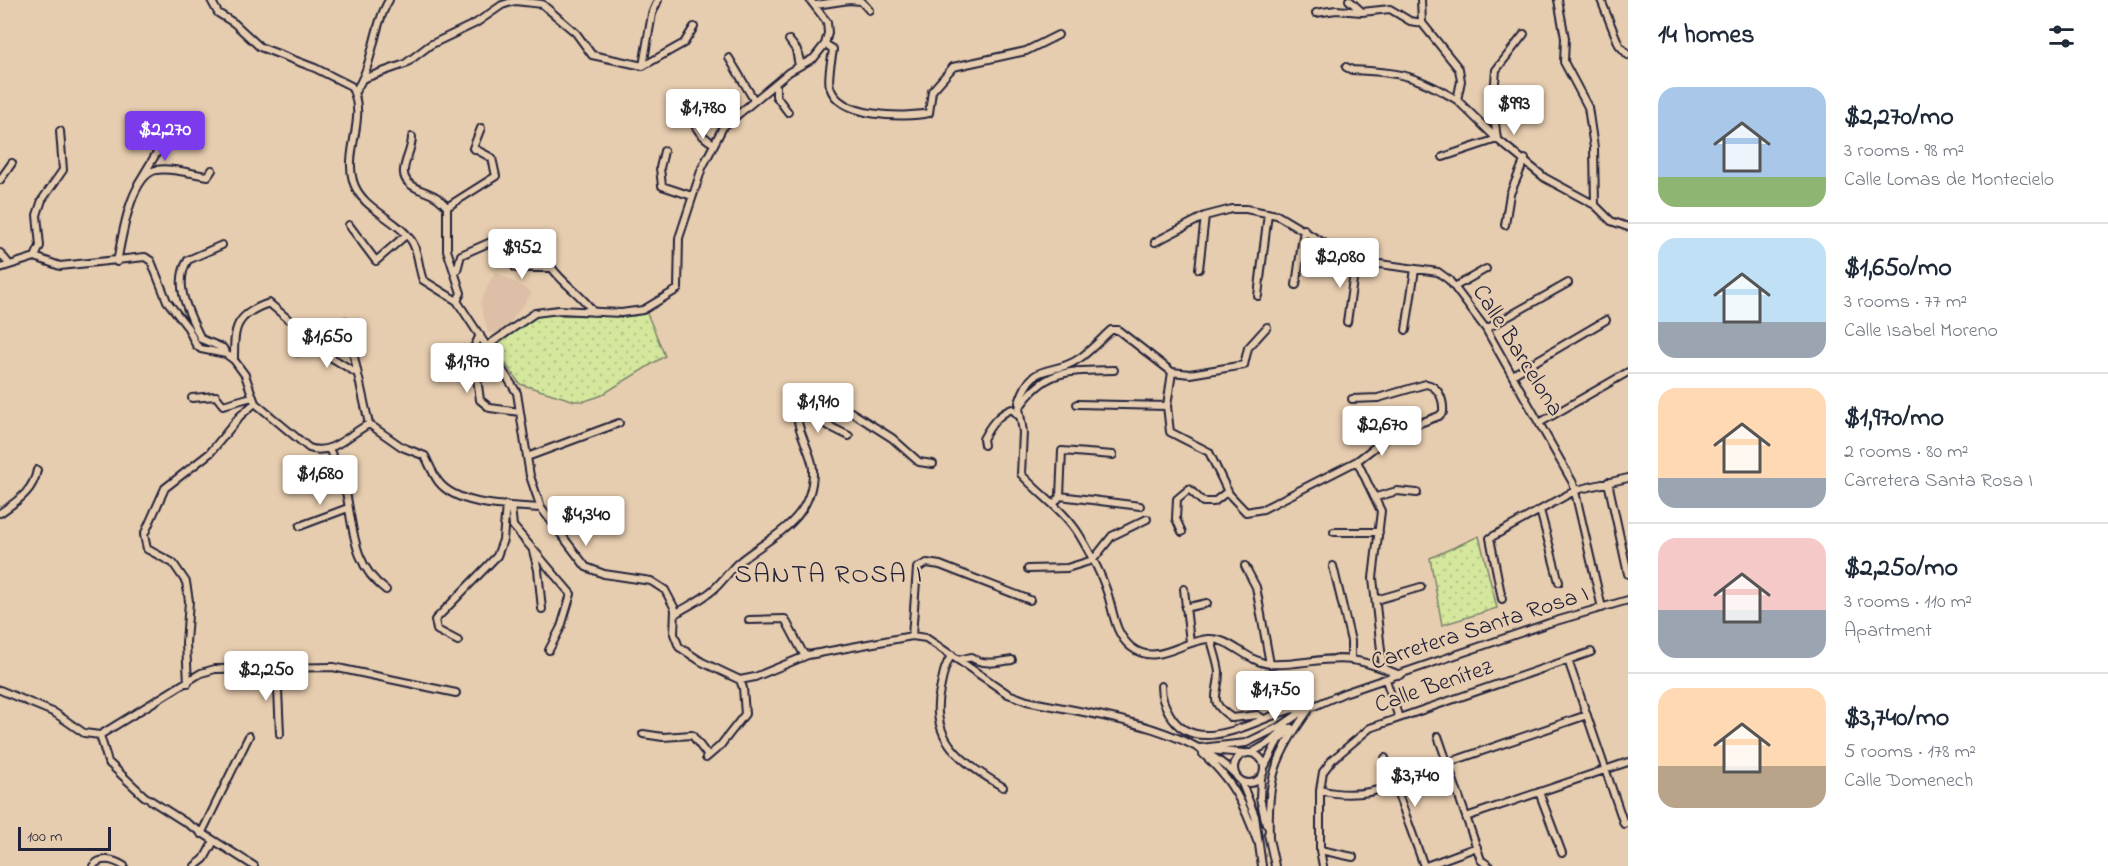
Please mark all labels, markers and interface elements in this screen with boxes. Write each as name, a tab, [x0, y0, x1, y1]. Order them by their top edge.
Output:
text: 14 homes	[1658, 17, 1754, 55]
icon: filters	[2045, 20, 2078, 53]
pin: $993	[1478, 85, 1550, 136]
pin: $1,780	[654, 89, 752, 140]
text: $993	[1498, 90, 1530, 119]
text: $1,780	[680, 94, 726, 123]
text: $2,270/mo	[1844, 99, 1954, 137]
pin: $2,270	[116, 111, 214, 162]
icon: home	[1706, 111, 1778, 183]
text: $2,270	[139, 116, 191, 145]
text: 3 rooms · 98 m²	[1844, 137, 1964, 166]
text: Calle Lomas de Montecielo	[1844, 166, 2054, 195]
pin: $952	[486, 229, 558, 280]
text: $952	[502, 234, 542, 263]
pin: $2,080	[1291, 238, 1389, 289]
text: $2,080	[1315, 243, 1365, 272]
text: $1,650/mo	[1844, 250, 1952, 288]
icon: home	[1706, 262, 1778, 334]
street label: Calle Barcelona	[1462, 278, 1572, 424]
text: 3 rooms · 77 m²	[1844, 288, 1967, 317]
text: Calle Isabel Moreno	[1844, 317, 1998, 346]
pin: $1,650	[278, 318, 376, 369]
text: $1,650	[302, 323, 352, 352]
pin: $1,970	[418, 343, 516, 394]
text: $1,970	[445, 348, 489, 377]
pin: $1,910	[769, 383, 867, 434]
text: $1,910	[797, 388, 839, 417]
text: $1,970/mo	[1844, 400, 1944, 438]
pin: $2,670	[1333, 406, 1431, 457]
text: $2,670	[1356, 411, 1408, 440]
icon: home	[1706, 412, 1778, 484]
text: 2 rooms · 80 m²	[1844, 438, 1969, 467]
pin: $1,680	[271, 455, 369, 506]
text: $1,680	[297, 460, 343, 489]
text: Carretera Santa Rosa I	[1844, 467, 2033, 496]
pin: $4,340	[537, 496, 635, 547]
text: $4,340	[562, 501, 610, 530]
text: $2,250/mo	[1844, 550, 1958, 588]
district label: SANTA ROSA I	[734, 556, 924, 595]
icon: home	[1706, 562, 1778, 634]
street label: Carretera Santa Rosa I	[1367, 577, 1593, 681]
text: 3 rooms · 110 m²	[1844, 588, 1972, 617]
text: Apartment	[1844, 617, 1932, 646]
street label: Calle Benítez	[1370, 650, 1499, 724]
pin: $2,250	[217, 651, 315, 702]
text: $2,250	[238, 656, 294, 685]
pin: $1,750	[1226, 671, 1324, 722]
text: $1,750	[1250, 676, 1300, 705]
text: $3,740/mo	[1844, 700, 1949, 738]
icon: home	[1706, 712, 1778, 784]
text: 5 rooms · 178 m²	[1844, 738, 1976, 767]
pin: $3,740	[1366, 757, 1464, 808]
text: $3,740	[1391, 762, 1439, 791]
text: Calle Domenech	[1844, 767, 1973, 796]
scale bar	[18, 824, 111, 852]
text: 100 m	[27, 825, 62, 849]

